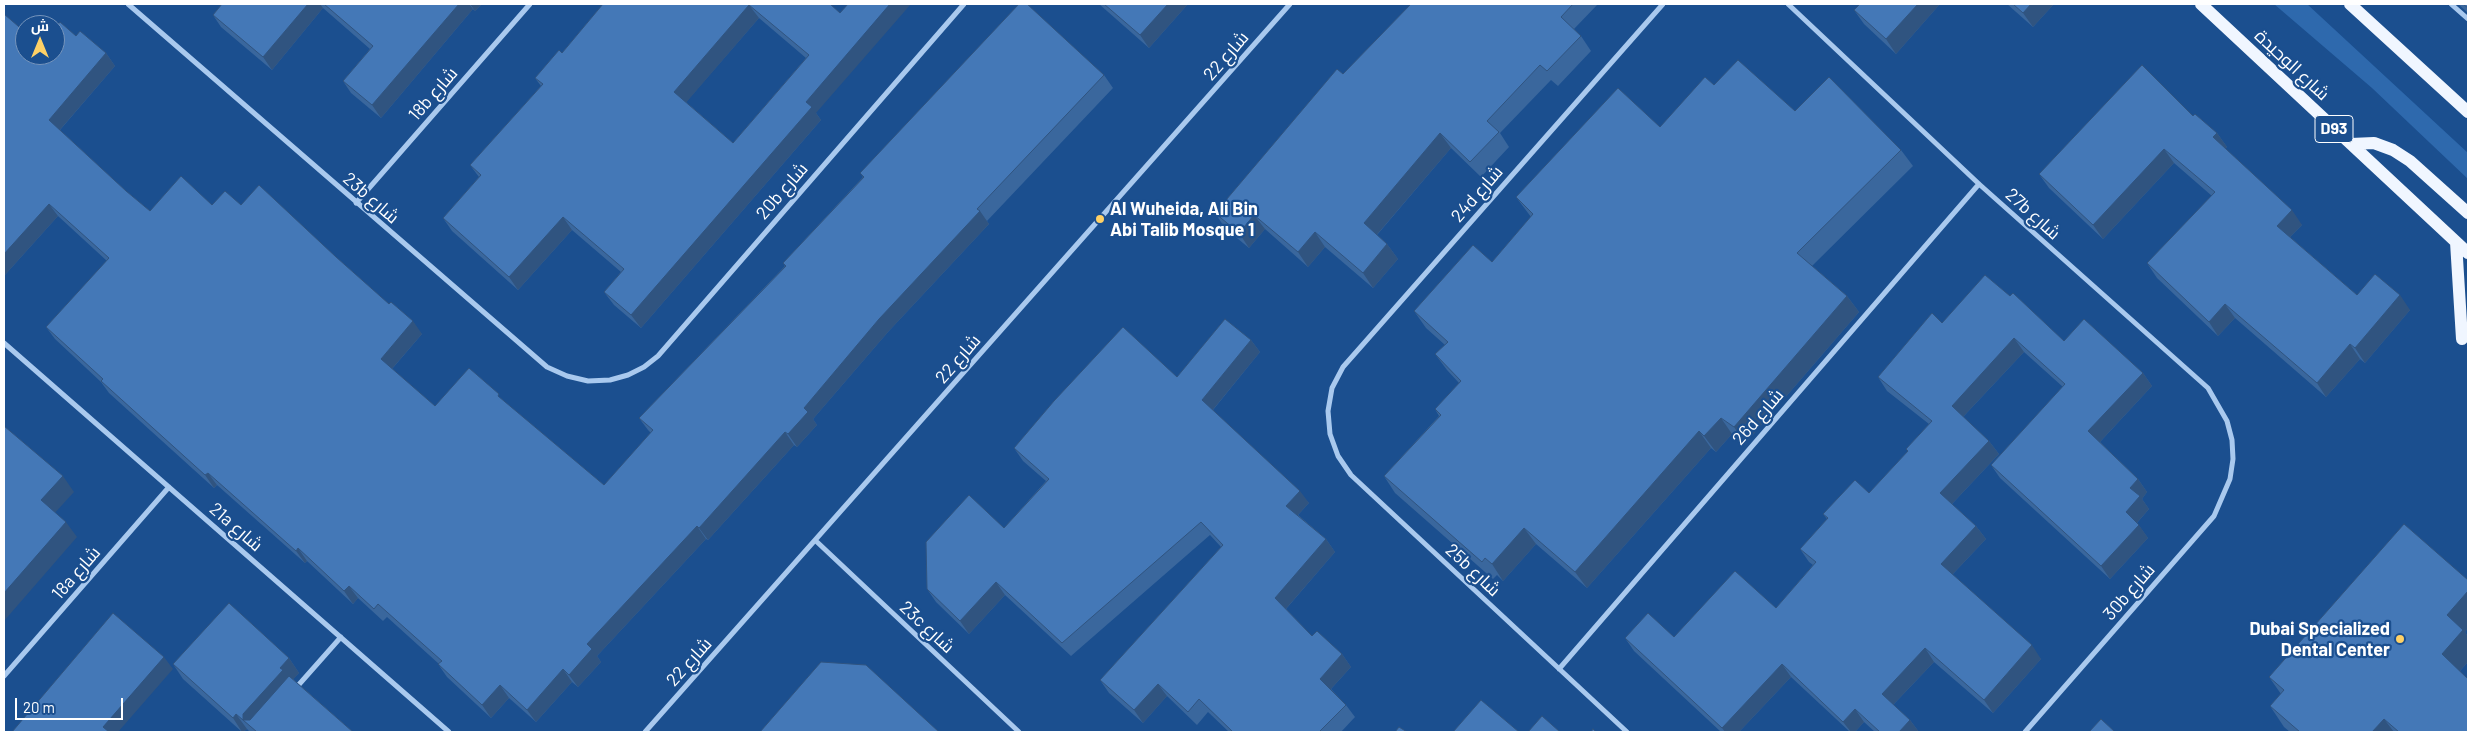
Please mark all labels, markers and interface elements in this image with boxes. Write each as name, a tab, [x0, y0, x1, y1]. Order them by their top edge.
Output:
north arrow	[15, 15, 65, 65]
text: ش	[31, 17, 49, 34]
street label: شارع الوحيدة	[2250, 25, 2334, 105]
street label: شارع 22	[1199, 27, 1253, 85]
street label: 18b شارع	[404, 63, 462, 125]
road number: D93	[2315, 116, 2353, 142]
street label: 20b شارع	[752, 158, 812, 224]
street label: 24d شارع	[1447, 161, 1507, 227]
street label: 23b شارع	[339, 168, 403, 228]
street label: 27b شارع	[2001, 184, 2065, 244]
place label: Al Wuheida, Ali Bin Abi Talib Mosque 1	[1110, 198, 1258, 240]
marker: Al Wuheida, Ali Bin Abi Talib Mosque 1	[1094, 213, 1106, 225]
street label: شارع 22	[931, 330, 985, 388]
street label: 26d شارع	[1728, 385, 1788, 449]
street label: 21a شارع	[205, 498, 267, 556]
street label: 25b شارع	[1441, 539, 1505, 601]
street label: 18a شارع	[47, 542, 105, 604]
street label: 30b شارع	[2099, 559, 2159, 625]
street label: 23c شارع	[895, 596, 959, 658]
place label: Dubai Specialized Dental Center	[2250, 618, 2390, 660]
street label: شارع 22	[662, 633, 716, 691]
marker: Dubai Specialized Dental Center	[2394, 633, 2406, 645]
scale bar	[18, 688, 125, 720]
text: 20 m	[23, 698, 55, 716]

